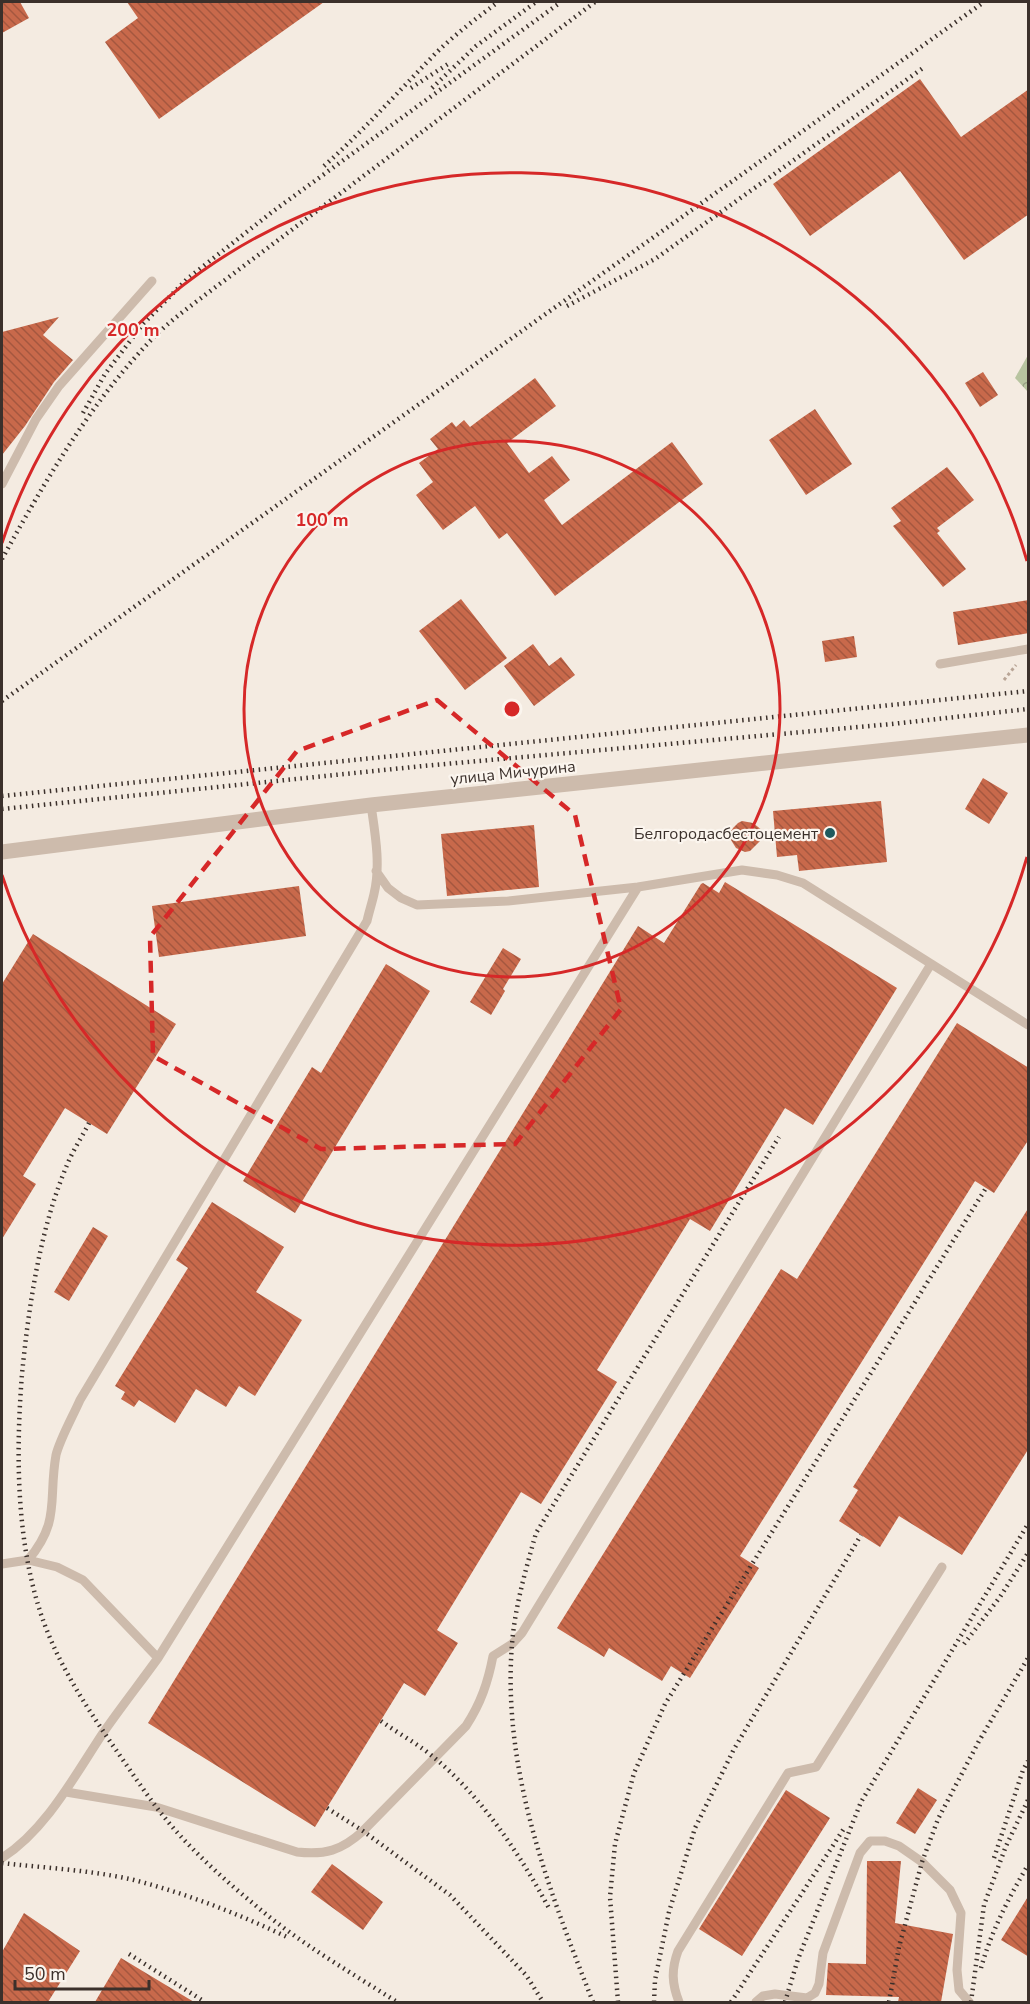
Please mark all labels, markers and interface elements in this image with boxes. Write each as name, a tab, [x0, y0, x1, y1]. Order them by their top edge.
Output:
text: 200 m	[106, 318, 160, 342]
text: 100 m	[295, 508, 349, 532]
centre of rings	[502, 699, 522, 719]
street label: улица Мичурина	[449, 755, 577, 791]
place label: Белгородасбестоцемент	[634, 823, 819, 845]
marker: Белгородасбестоцемент	[823, 826, 837, 840]
scale bar	[15, 1953, 148, 1991]
text: 50 m	[24, 1962, 66, 1986]

